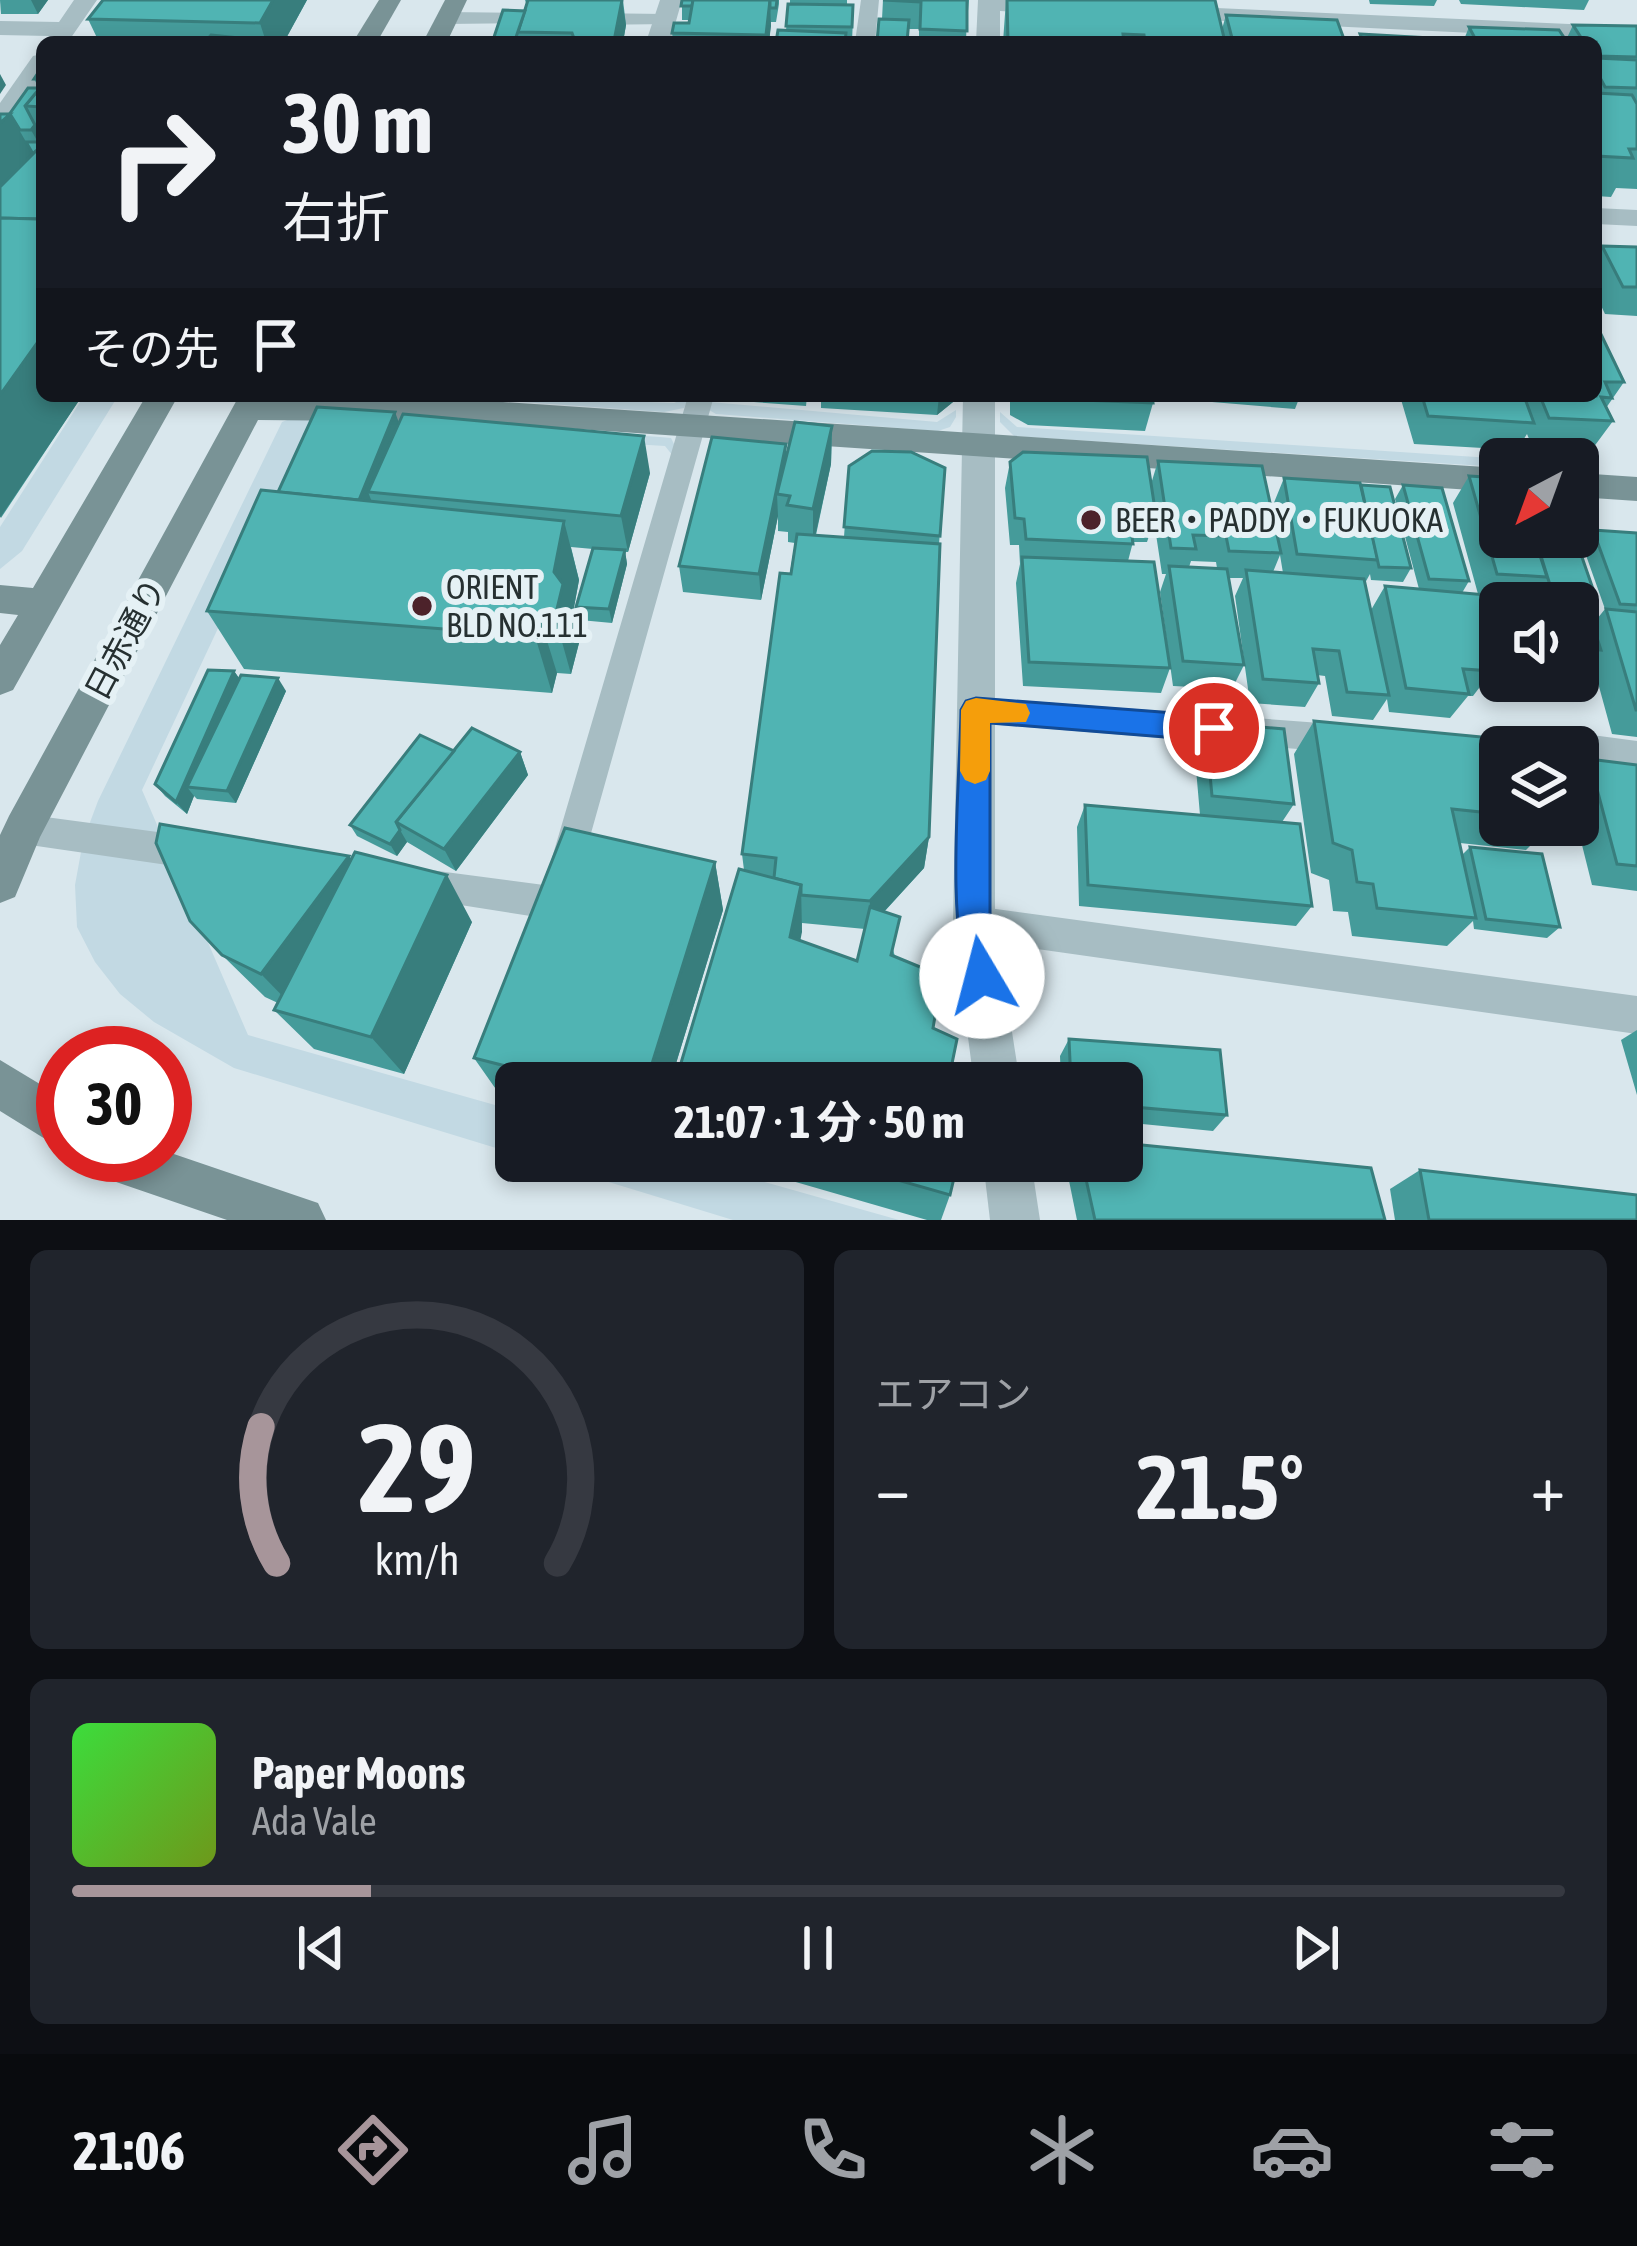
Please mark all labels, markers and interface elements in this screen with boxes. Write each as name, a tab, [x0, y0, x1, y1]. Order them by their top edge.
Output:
text: 30 m	[282, 75, 433, 171]
icon: right	[84, 84, 240, 240]
text: 右折	[282, 187, 390, 248]
icon: arrive	[243, 312, 309, 378]
text: その先	[84, 323, 219, 375]
north arrow	[1479, 438, 1599, 558]
map controls	[1479, 438, 1599, 846]
place label: BEER・PADDY・FUKUOKA	[1115, 501, 1444, 539]
marker: BEER・PADDY・FUKUOKA	[1078, 507, 1104, 533]
place label: ORIENT BLD NO.111	[446, 568, 588, 644]
street label: 日赤通り	[77, 572, 173, 706]
button: sound	[1479, 582, 1599, 702]
marker: ORIENT BLD NO.111	[409, 593, 435, 619]
pin	[1163, 677, 1265, 779]
icon: arrive	[1181, 695, 1247, 761]
button: layers	[1479, 726, 1599, 846]
position arrow	[919, 913, 1045, 1039]
speed limit sign: 30	[36, 1026, 192, 1182]
text: 21:07 · 1 分 · 50 m	[674, 1096, 964, 1148]
text: エアコン	[876, 1372, 1032, 1416]
text: 29	[358, 1395, 475, 1538]
text: 21.5°	[1136, 1435, 1304, 1538]
text: −	[876, 1449, 910, 1525]
text: +	[1531, 1449, 1565, 1525]
text: km/h	[374, 1534, 459, 1583]
text: Paper Moons	[252, 1747, 465, 1799]
text: Ada Vale	[252, 1799, 377, 1843]
icon: previous	[288, 1915, 354, 1981]
icon: pause	[785, 1915, 851, 1981]
icon: next	[1283, 1915, 1349, 1981]
icon: directions	[331, 2108, 415, 2192]
icon: music	[561, 2108, 645, 2192]
icon: phone	[791, 2108, 875, 2192]
icon: climate	[1020, 2108, 1104, 2192]
icon: car	[1250, 2108, 1334, 2192]
icon: filters	[1480, 2108, 1564, 2192]
text: 21:06	[73, 2120, 185, 2181]

